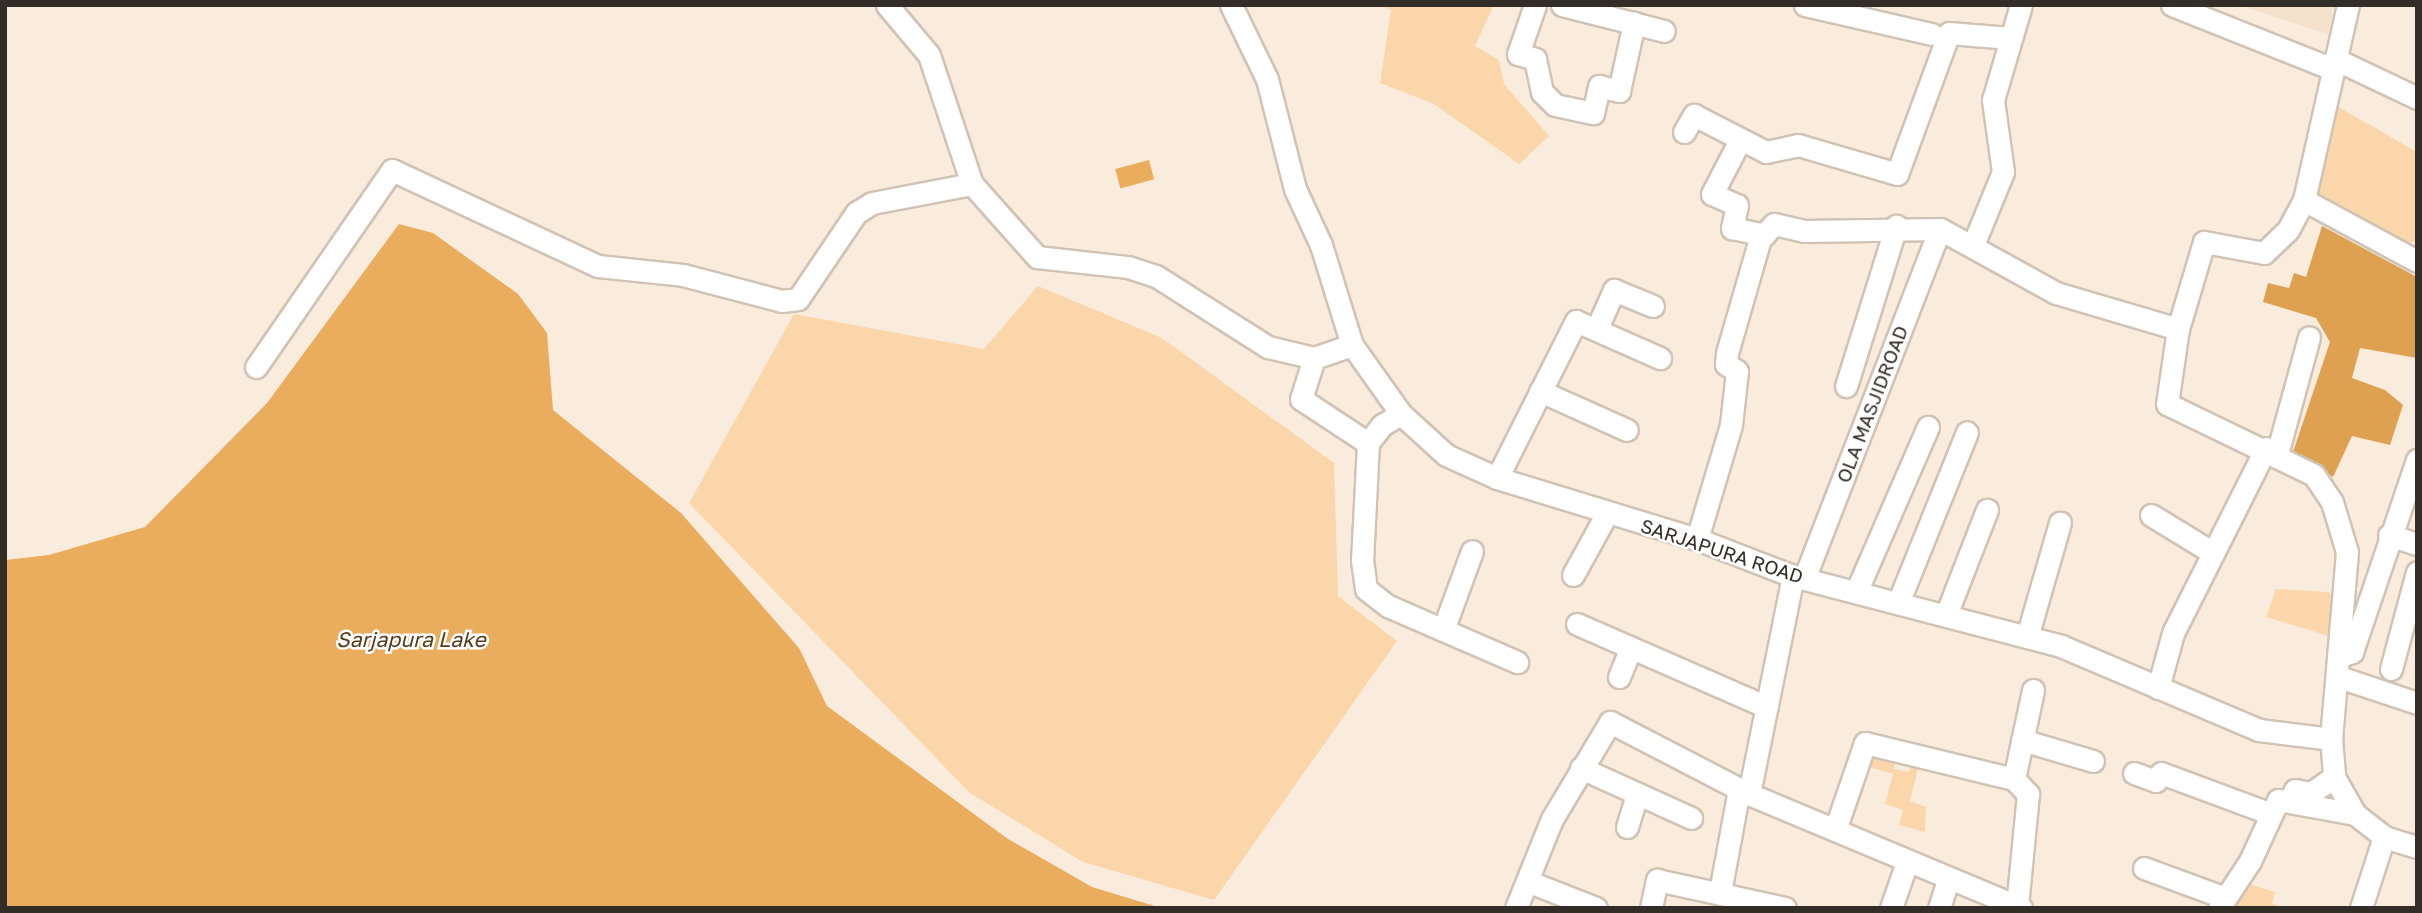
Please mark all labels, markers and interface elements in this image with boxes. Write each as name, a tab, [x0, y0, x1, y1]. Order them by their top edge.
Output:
street label: OLA MASJIDROAD	[1832, 322, 1912, 486]
street label: SARJAPURA ROAD	[1638, 514, 1806, 588]
water label: Sarjapura Lake	[336, 626, 486, 652]

